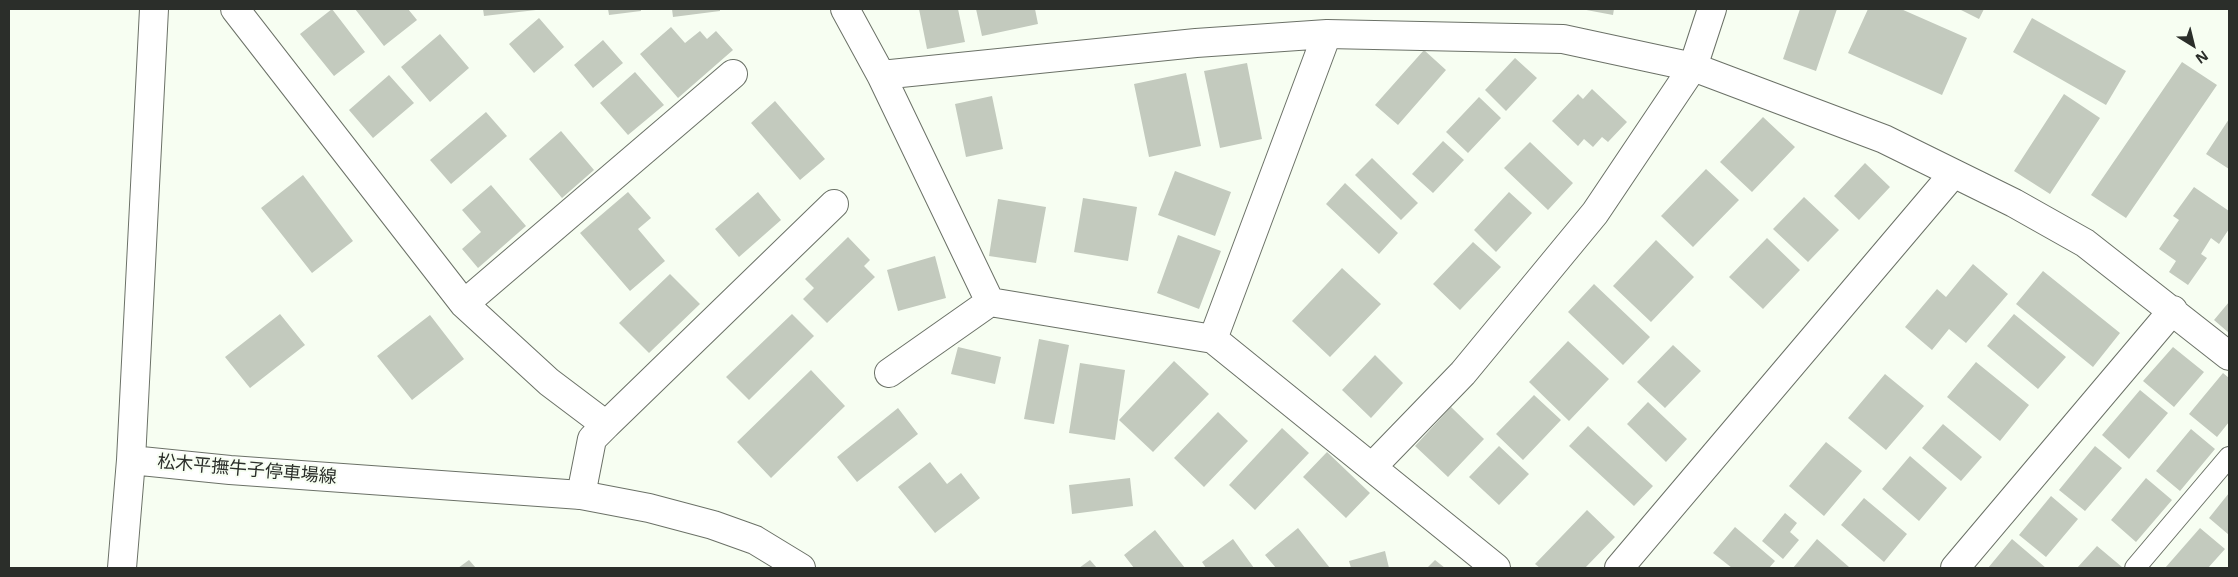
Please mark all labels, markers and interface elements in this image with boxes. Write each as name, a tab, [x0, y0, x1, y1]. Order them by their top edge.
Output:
north arrow	[2168, 20, 2218, 70]
text: N	[2192, 47, 2212, 69]
street label: 松木平撫牛子停車場線	[156, 451, 338, 489]

